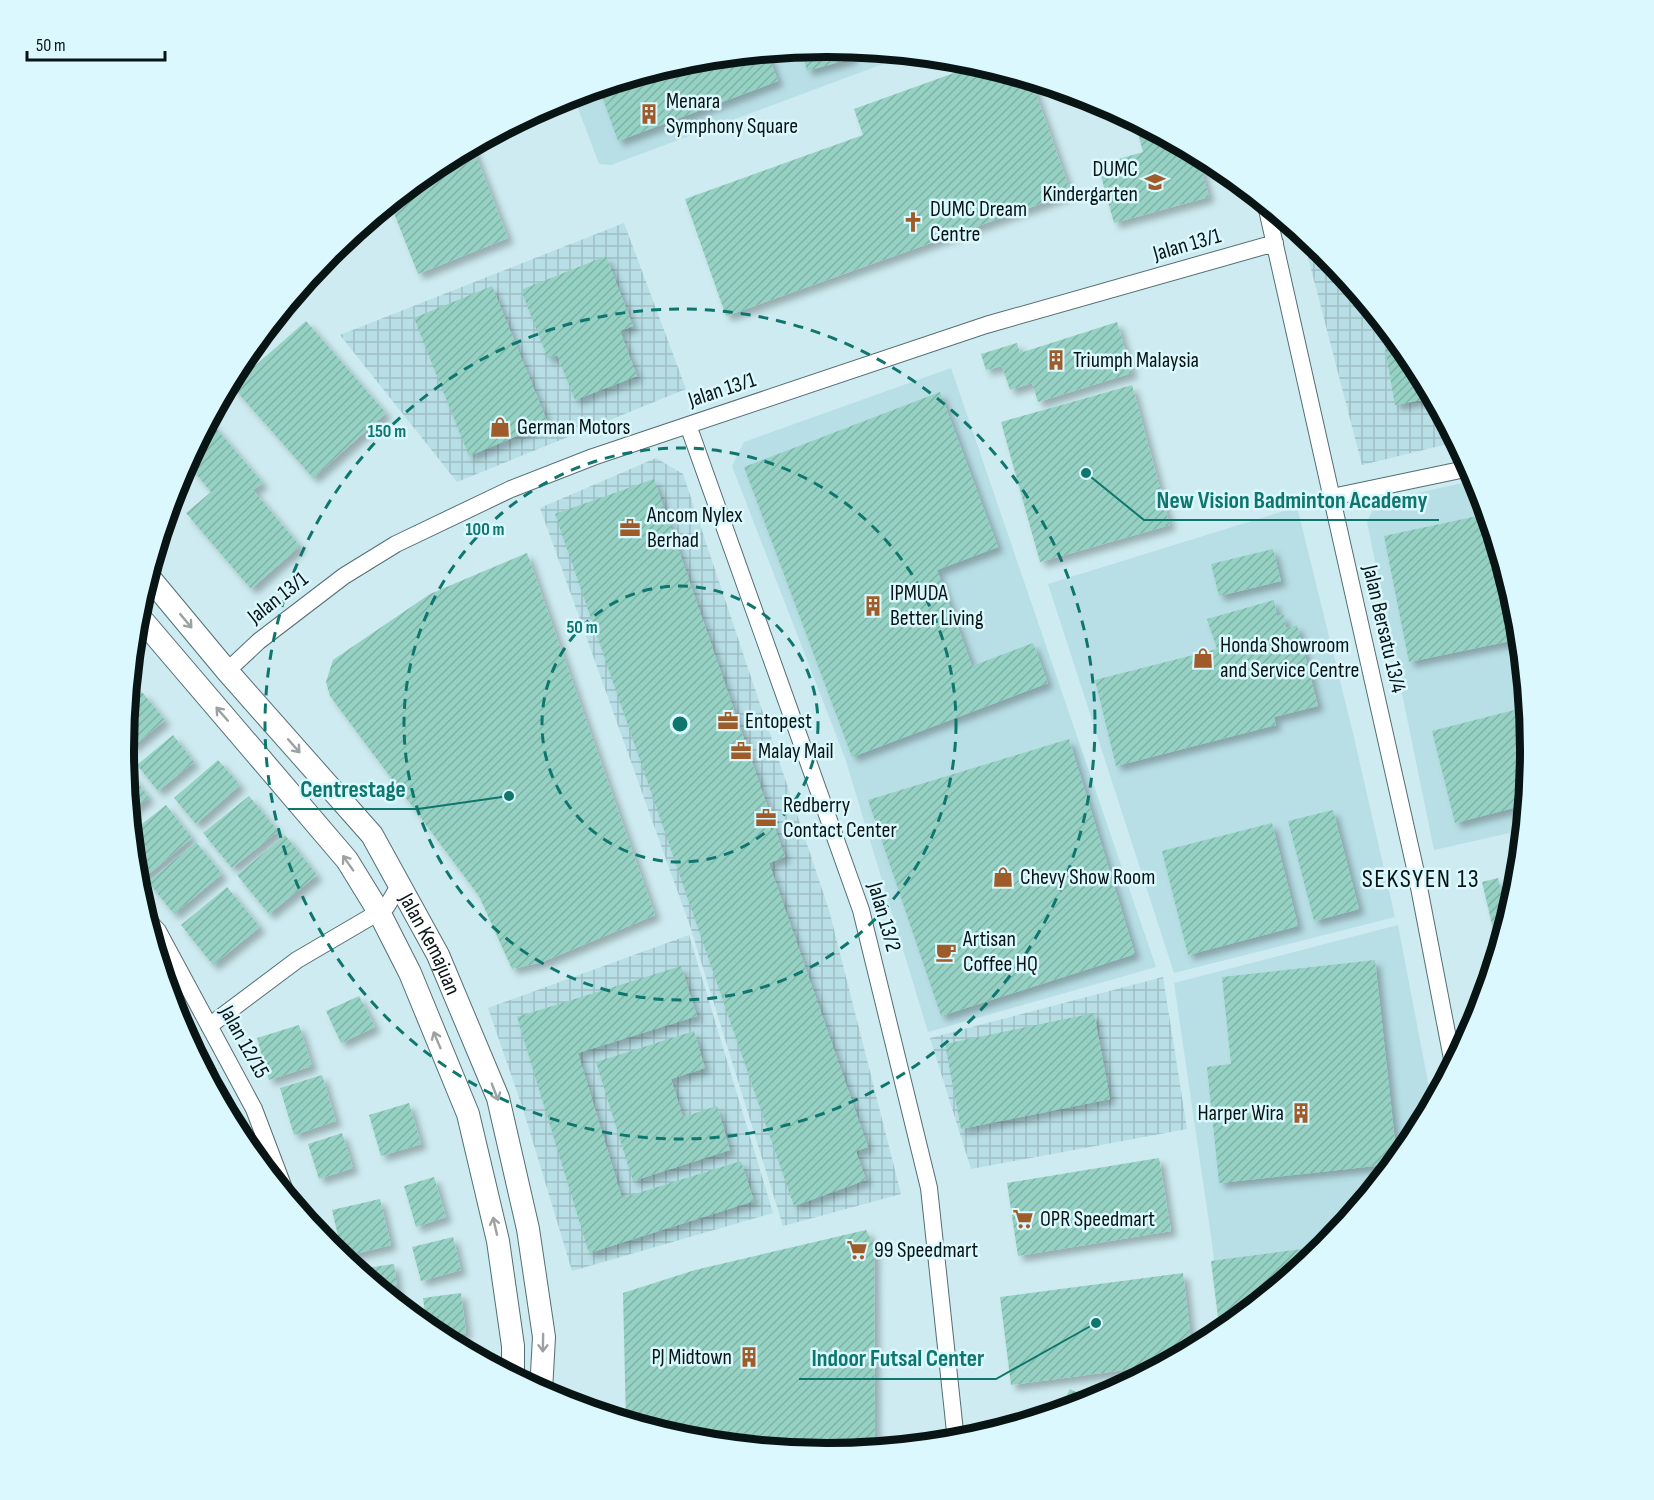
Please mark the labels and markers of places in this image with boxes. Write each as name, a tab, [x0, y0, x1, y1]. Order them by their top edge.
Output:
place label: Menara Symphony Square	[666, 88, 798, 140]
building icon: Menara Symphony Square	[637, 102, 661, 126]
place label: DUMC Kindergarten	[1042, 156, 1138, 208]
school or university icon: DUMC Kindergarten	[1143, 170, 1167, 194]
place label: DUMC Dream Centre	[930, 196, 1027, 248]
church icon: DUMC Dream Centre	[901, 210, 925, 234]
place label: Triumph Malaysia	[1073, 347, 1199, 374]
building icon: Triumph Malaysia	[1044, 348, 1068, 372]
place label: German Motors	[517, 414, 631, 441]
shop icon: German Motors	[488, 415, 512, 439]
callout: New Vision Badminton Academy	[1144, 478, 1439, 520]
place label: Ancom Nylex Berhad	[646, 502, 743, 554]
office icon: Ancom Nylex Berhad	[618, 516, 642, 540]
place label: IPMUDA Better Living	[890, 580, 984, 632]
building icon: IPMUDA Better Living	[861, 594, 885, 618]
place label: Honda Showroom and Service Centre	[1220, 632, 1359, 684]
shop icon: Honda Showroom and Service Centre	[1191, 646, 1215, 670]
place label: Entopest	[745, 708, 812, 735]
office icon: Entopest	[716, 709, 740, 733]
centre of rings	[670, 714, 690, 734]
place label: Malay Mail	[758, 738, 834, 765]
office icon: Malay Mail	[729, 739, 753, 763]
callout: Centrestage	[288, 767, 418, 809]
place label: Redberry Contact Center	[783, 792, 897, 844]
office icon: Redberry Contact Center	[754, 806, 778, 830]
place label: Chevy Show Room	[1020, 864, 1155, 891]
shop icon: Chevy Show Room	[991, 865, 1015, 889]
place label: Artisan Coffee HQ	[962, 926, 1038, 978]
cafe icon: Artisan Coffee HQ	[934, 940, 958, 964]
place label: Harper Wira	[1197, 1100, 1284, 1127]
building icon: Harper Wira	[1289, 1101, 1313, 1125]
place label: OPR Speedmart	[1040, 1206, 1155, 1233]
supermarket icon: OPR Speedmart	[1011, 1207, 1035, 1231]
place label: 99 Speedmart	[874, 1237, 979, 1264]
supermarket icon: 99 Speedmart	[845, 1238, 869, 1262]
callout: Indoor Futsal Center	[799, 1337, 996, 1379]
place label: PJ Midtown	[651, 1344, 732, 1371]
building icon: PJ Midtown	[737, 1345, 761, 1369]

